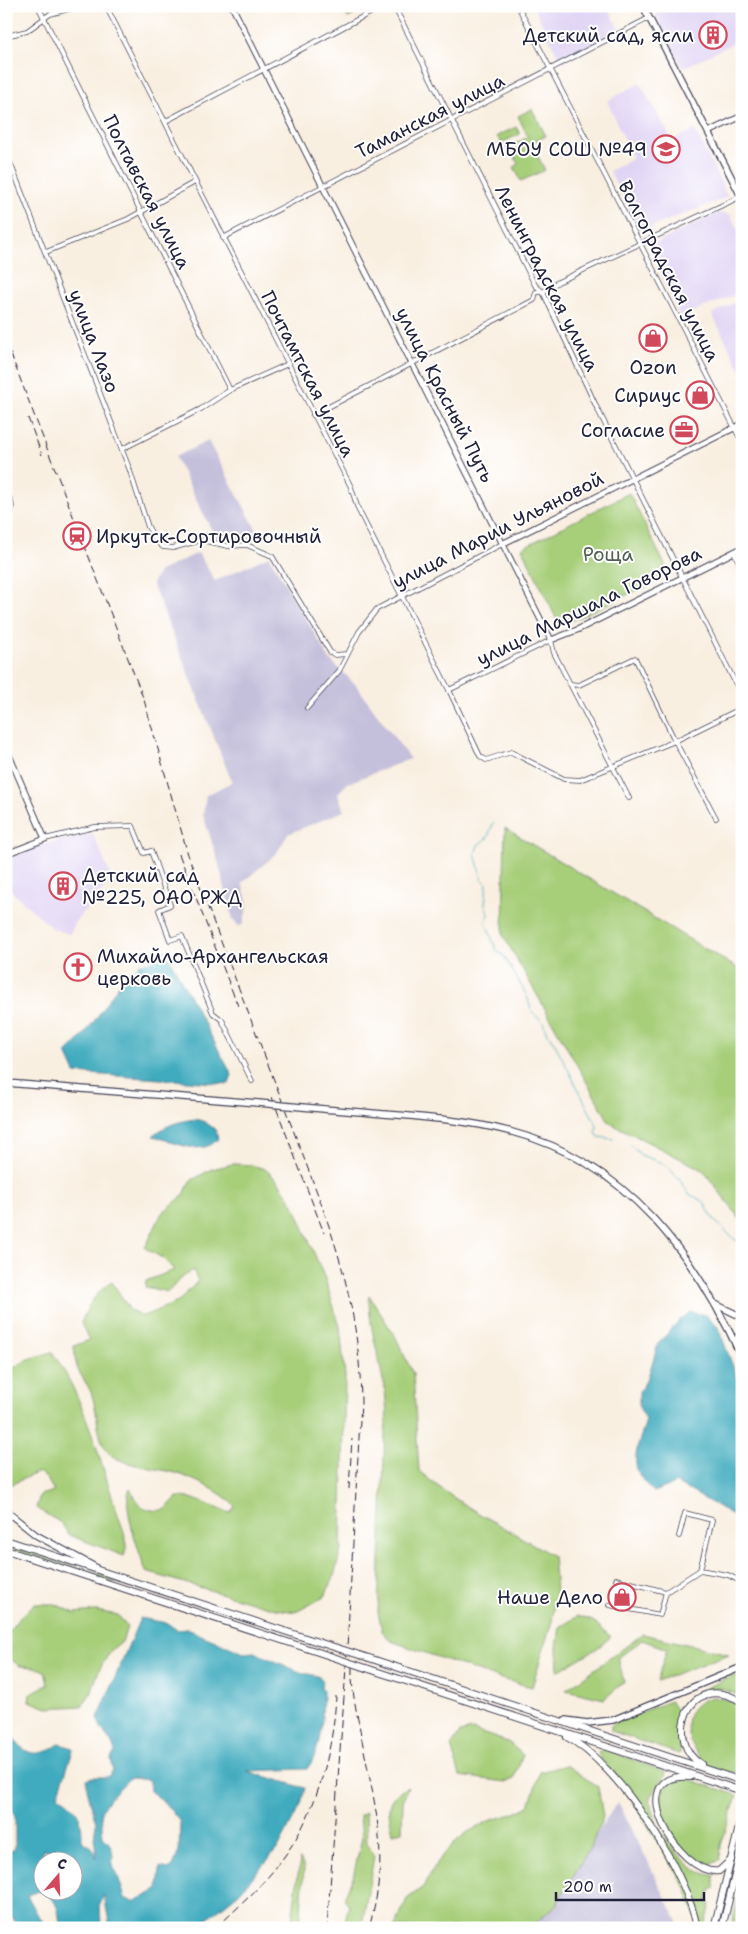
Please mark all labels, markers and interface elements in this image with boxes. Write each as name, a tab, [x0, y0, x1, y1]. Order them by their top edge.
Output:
building icon: Детский сад, ясли	[698, 20, 728, 50]
place label: Детский сад, ясли	[523, 23, 694, 48]
street label: Таманская улица	[351, 68, 509, 164]
street label: Полтавская улица	[97, 111, 197, 273]
school or university icon: МБОУ СОШ №49	[651, 134, 681, 164]
place label: МБОУ СОШ №49	[486, 137, 647, 162]
street label: Волгоградская улица	[612, 176, 726, 366]
street label: Ленинградская улица	[489, 181, 605, 376]
street label: улица Лазо	[63, 286, 125, 396]
street label: Почтамтская улица	[255, 287, 361, 461]
street label: улица Красный Путь	[390, 303, 500, 487]
shop icon: Ozon	[638, 323, 668, 353]
place label: Ozon	[629, 355, 677, 380]
shop icon: Сириус	[685, 380, 715, 410]
place label: Сириус	[614, 383, 681, 408]
office icon: Согласие	[669, 415, 699, 445]
place label: Согласие	[581, 418, 665, 443]
street label: улица Марии Ульяновой	[388, 466, 608, 594]
station icon: Иркутск-Сортировочный	[62, 521, 92, 551]
place label: Иркутск-Сортировочный	[96, 524, 321, 549]
street label: улица Маршала Говорова	[472, 540, 706, 671]
park label: Роща	[583, 542, 634, 567]
place label: Детский сад №225, ОАО РЖД	[82, 863, 242, 910]
building icon: Детский сад №225, ОАО РЖД	[48, 871, 78, 901]
place label: Михайло-Архангельская церковь	[97, 944, 329, 991]
church icon: Михайло-Архангельская церковь	[63, 952, 93, 982]
shop icon: Наше Дело	[607, 1582, 637, 1612]
place label: Наше Дело	[497, 1585, 603, 1610]
north arrow	[32, 1852, 82, 1902]
text: С	[55, 1854, 69, 1874]
scale bar	[556, 1869, 703, 1901]
text: 200 m	[563, 1877, 612, 1897]

